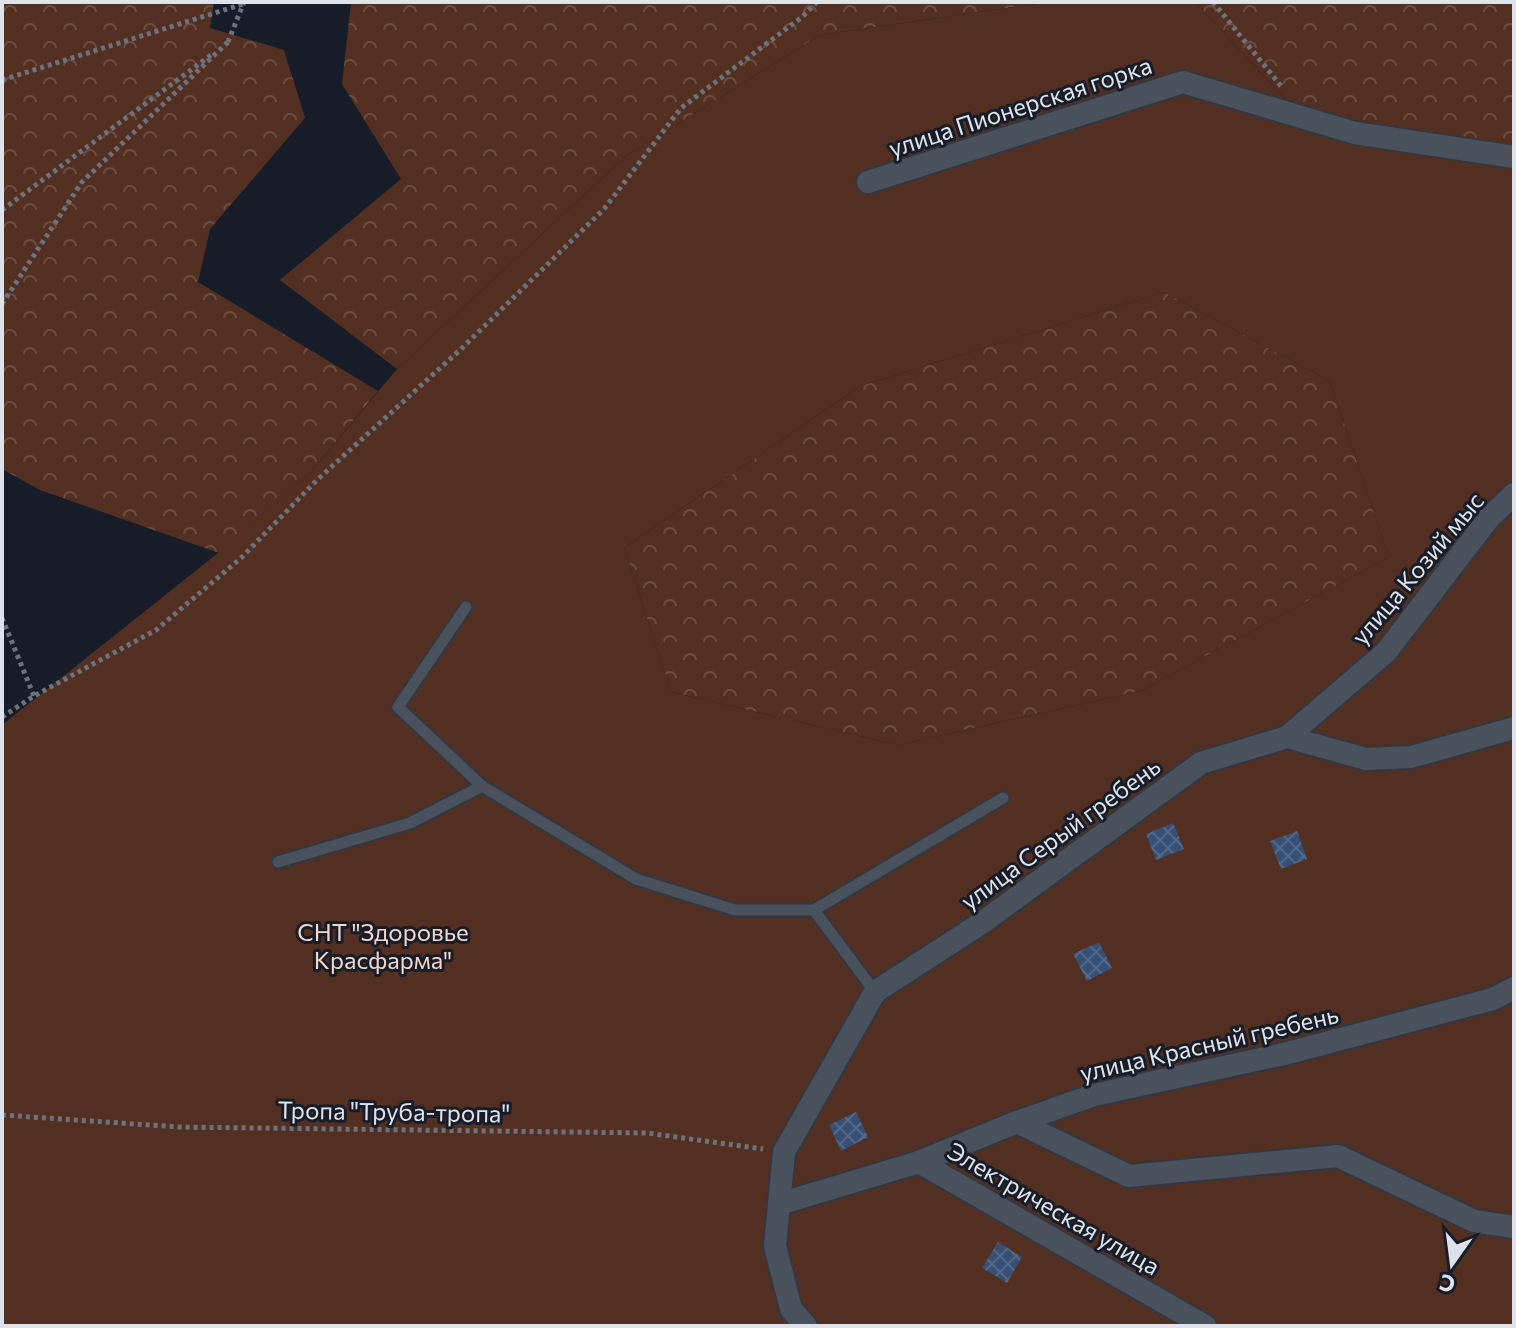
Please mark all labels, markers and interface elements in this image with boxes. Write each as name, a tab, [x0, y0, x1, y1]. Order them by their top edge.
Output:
street label: улица Пионерская горка	[885, 50, 1155, 162]
street label: улица Козий мыс	[1345, 486, 1489, 650]
street label: улица Серый гребень	[955, 751, 1165, 915]
park label: СНТ "Здоровье Красфарма"	[297, 917, 469, 974]
street label: улица Красный гребень	[1077, 999, 1341, 1087]
street label: Тропа "Труба-тропа"	[277, 1094, 511, 1128]
street label: Электрическая улица	[943, 1135, 1165, 1281]
north arrow	[1412, 1224, 1492, 1304]
text: С	[1436, 1269, 1458, 1299]

